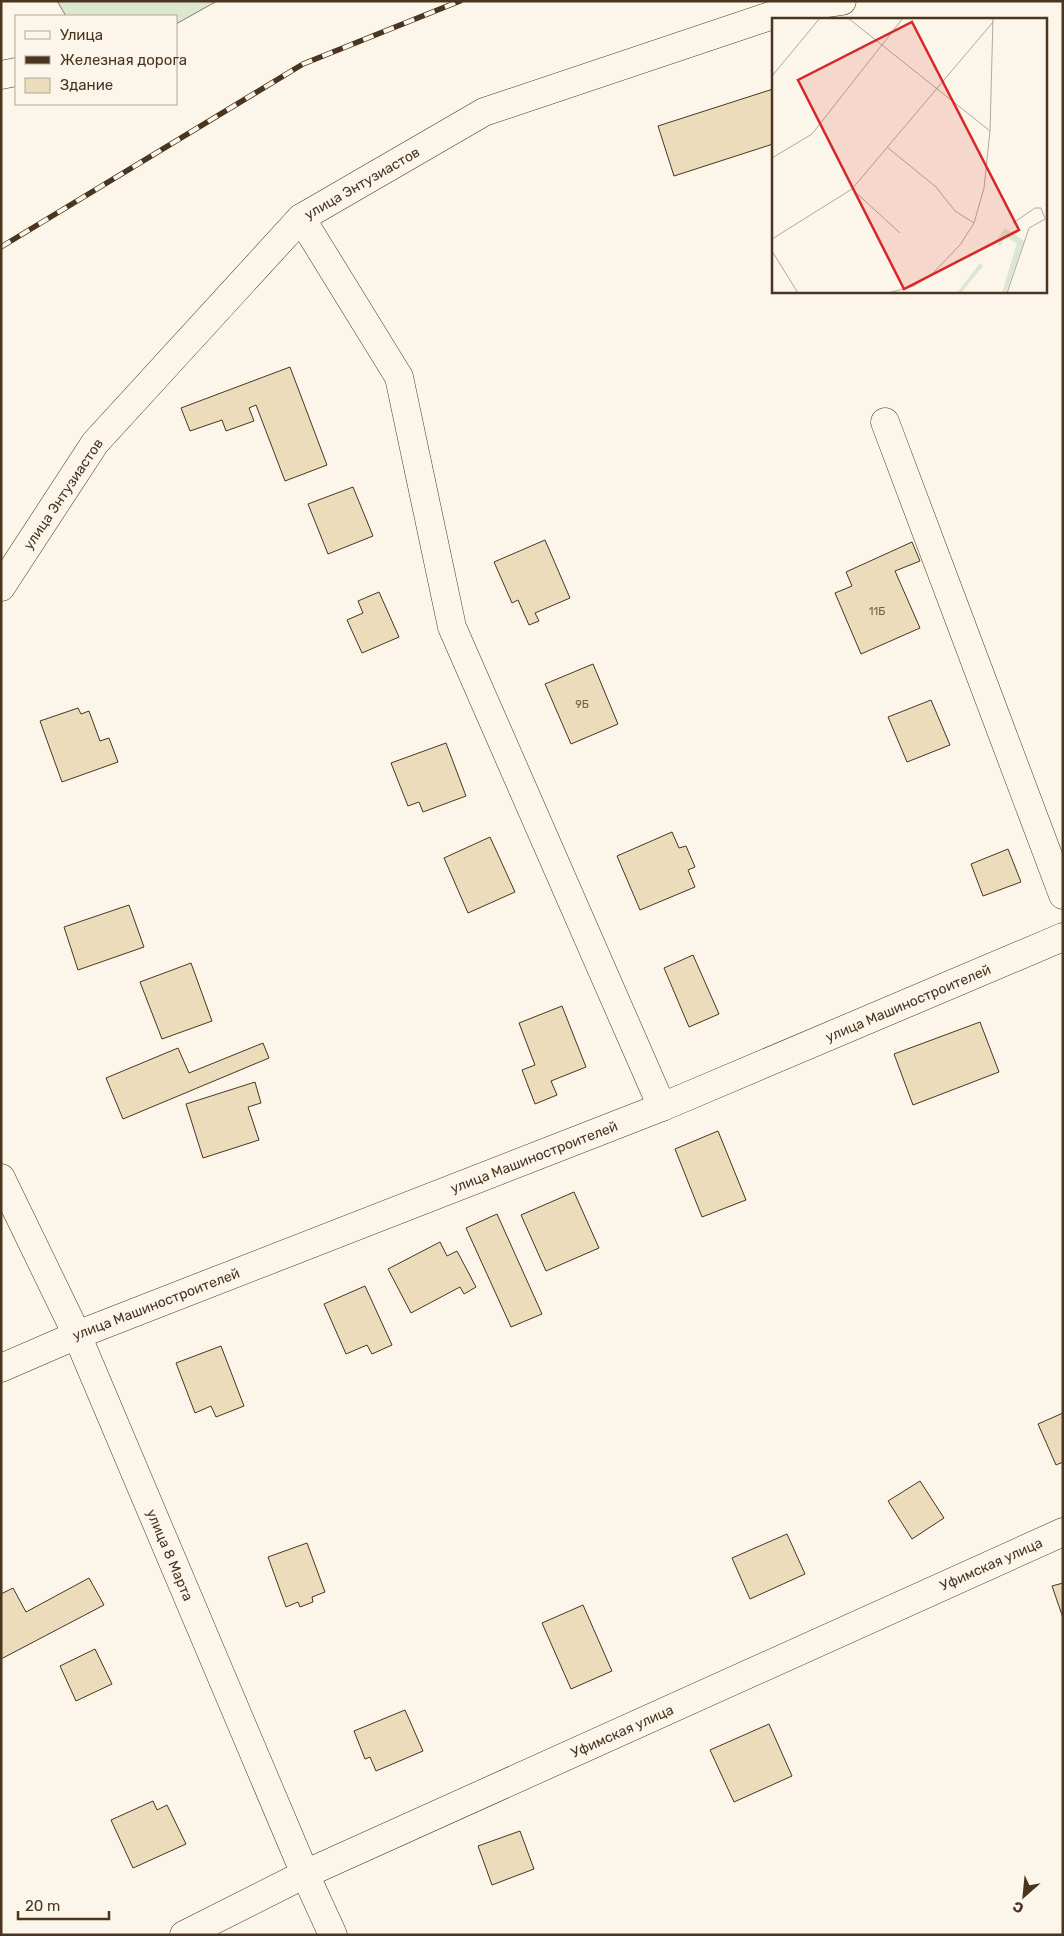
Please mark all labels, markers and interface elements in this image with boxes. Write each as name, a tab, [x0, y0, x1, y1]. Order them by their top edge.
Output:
legend	[15, 15, 178, 105]
inset map	[772, 18, 1046, 292]
text: Улица	[60, 26, 103, 44]
text: Железная дорога	[60, 51, 187, 69]
text: Здание	[60, 76, 113, 94]
street label: улица Энтузиастов	[302, 143, 423, 223]
street label: улица Энтузиастов	[20, 435, 107, 553]
house number: 11Б	[869, 605, 885, 618]
house number: 9Б	[575, 698, 589, 711]
street label: улица Машиностроителей	[823, 961, 993, 1046]
street label: улица Машиностроителей	[448, 1118, 620, 1197]
street label: улица Машиностроителей	[70, 1265, 242, 1344]
street label: улица 8 Марта	[143, 1507, 197, 1604]
street label: Уфимская улица	[937, 1534, 1045, 1595]
street label: Уфимская улица	[568, 1701, 676, 1762]
north arrow	[999, 1871, 1049, 1921]
scale bar	[18, 1888, 109, 1920]
text: 20 m	[25, 1897, 60, 1915]
text: С	[1010, 1897, 1027, 1917]

